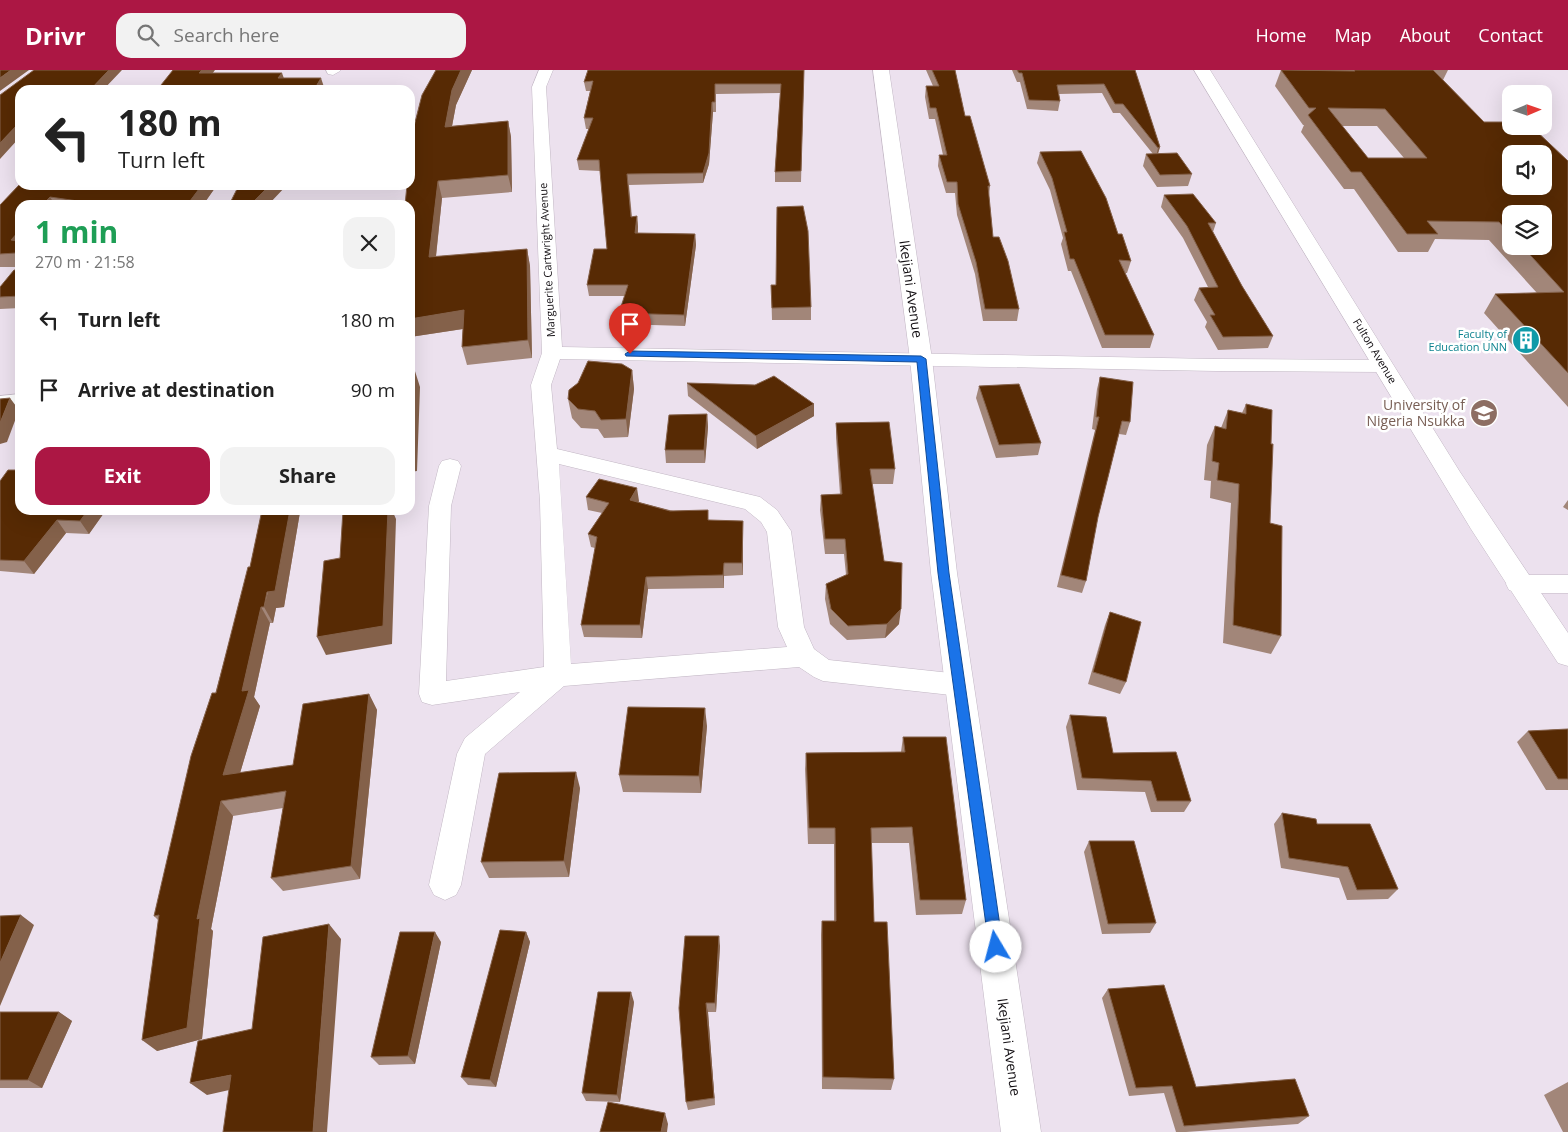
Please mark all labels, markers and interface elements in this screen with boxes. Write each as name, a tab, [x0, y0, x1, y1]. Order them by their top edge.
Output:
search box	[116, 13, 466, 58]
text: Drivr	[25, 19, 86, 52]
icon: search	[134, 21, 162, 49]
text: Search here	[174, 22, 279, 48]
text: Home	[1256, 23, 1306, 47]
text: Map	[1334, 23, 1372, 47]
text: About	[1400, 23, 1450, 47]
text: Contact	[1478, 23, 1543, 47]
north arrow	[1502, 85, 1552, 135]
map controls	[1502, 85, 1552, 255]
text: 180 m	[118, 99, 222, 146]
icon: left	[35, 105, 100, 170]
text: Turn left	[118, 144, 205, 174]
button: sound	[1502, 145, 1552, 195]
street label: Marguerite Cartwright Avenue	[535, 182, 558, 338]
button: layers	[1502, 205, 1552, 255]
text: 1 min	[35, 211, 118, 252]
button: close	[343, 217, 395, 269]
street label: Ikejiani Avenue	[895, 239, 928, 339]
text: 270 m · 21:58	[35, 251, 135, 273]
pin	[609, 303, 651, 354]
icon: left	[35, 306, 63, 334]
text: Turn left	[78, 307, 160, 333]
text: 180 m	[340, 307, 395, 333]
icon: arrive	[616, 310, 644, 338]
street label: Fulton Avenue	[1350, 315, 1401, 386]
building icon: Faculty of Education UNN	[1511, 325, 1541, 355]
place label: Faculty of Education UNN	[1429, 326, 1508, 354]
icon: arrive	[35, 376, 63, 404]
text: Arrive at destination	[78, 377, 275, 403]
text: 90 m	[351, 377, 395, 403]
place label: University of Nigeria Nsukka	[1367, 395, 1466, 430]
school or university icon: University of Nigeria Nsukka	[1469, 398, 1499, 428]
button: Exit	[35, 447, 210, 505]
button: Share	[220, 447, 395, 505]
position arrow	[969, 920, 1021, 972]
street label: Ikejiani Avenue	[993, 997, 1026, 1097]

